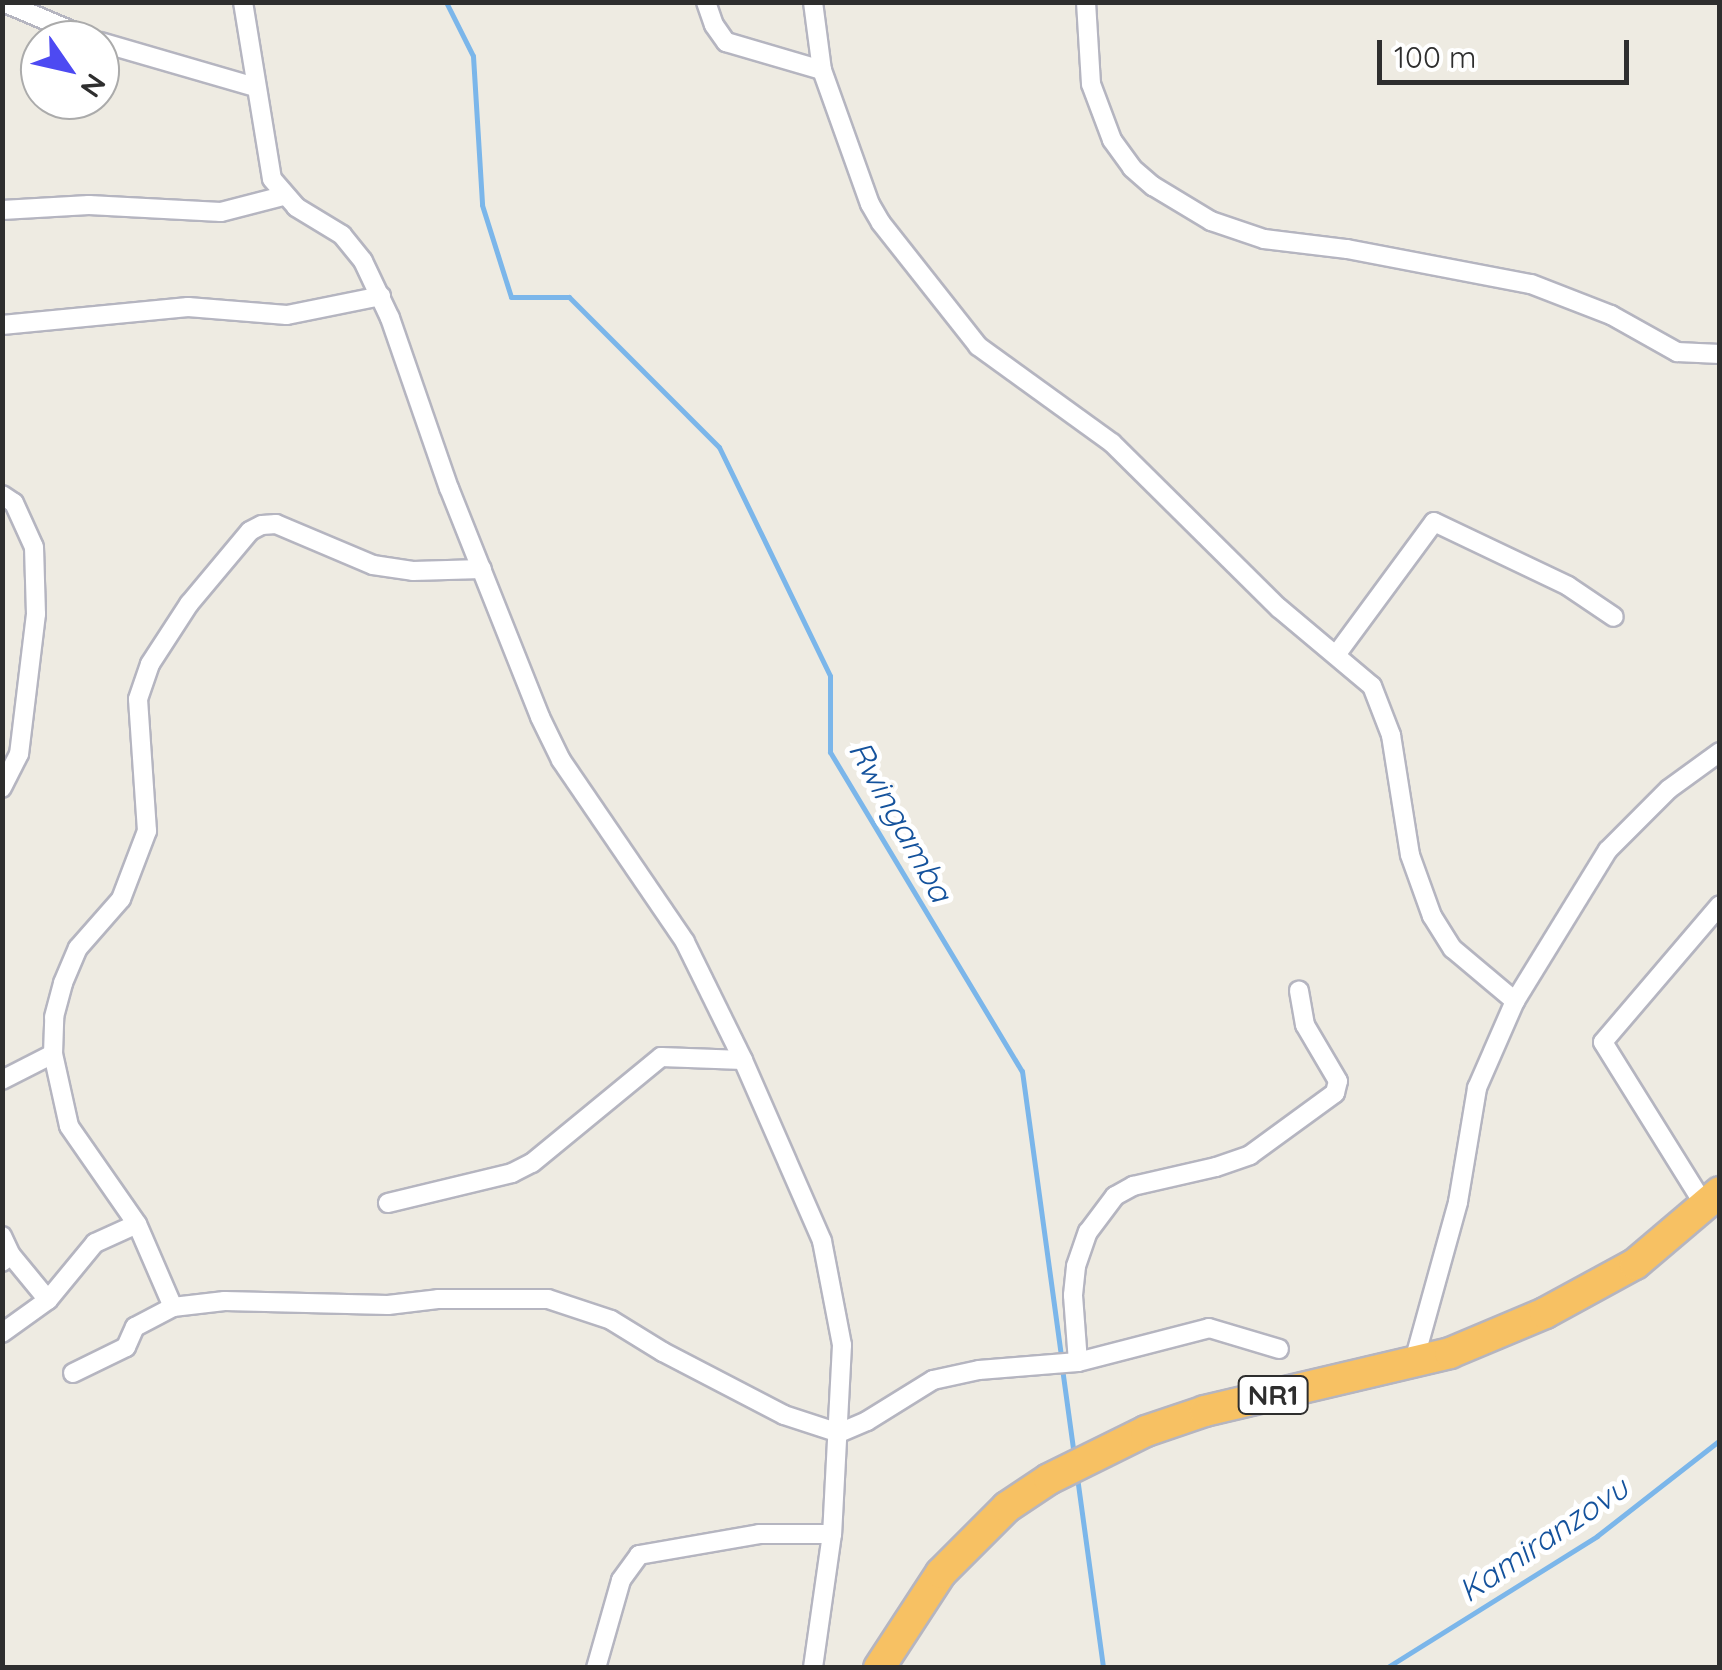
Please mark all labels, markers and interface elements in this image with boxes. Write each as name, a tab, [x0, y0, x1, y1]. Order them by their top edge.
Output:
north arrow	[20, 20, 120, 120]
scale bar	[1382, 20, 1634, 82]
text: 100 m	[1394, 38, 1476, 76]
text: N	[73, 68, 114, 104]
water label: Rwingamba	[841, 734, 961, 908]
road number: NR1	[1236, 1372, 1310, 1418]
water label: Kamiranzovu	[1451, 1468, 1635, 1610]

